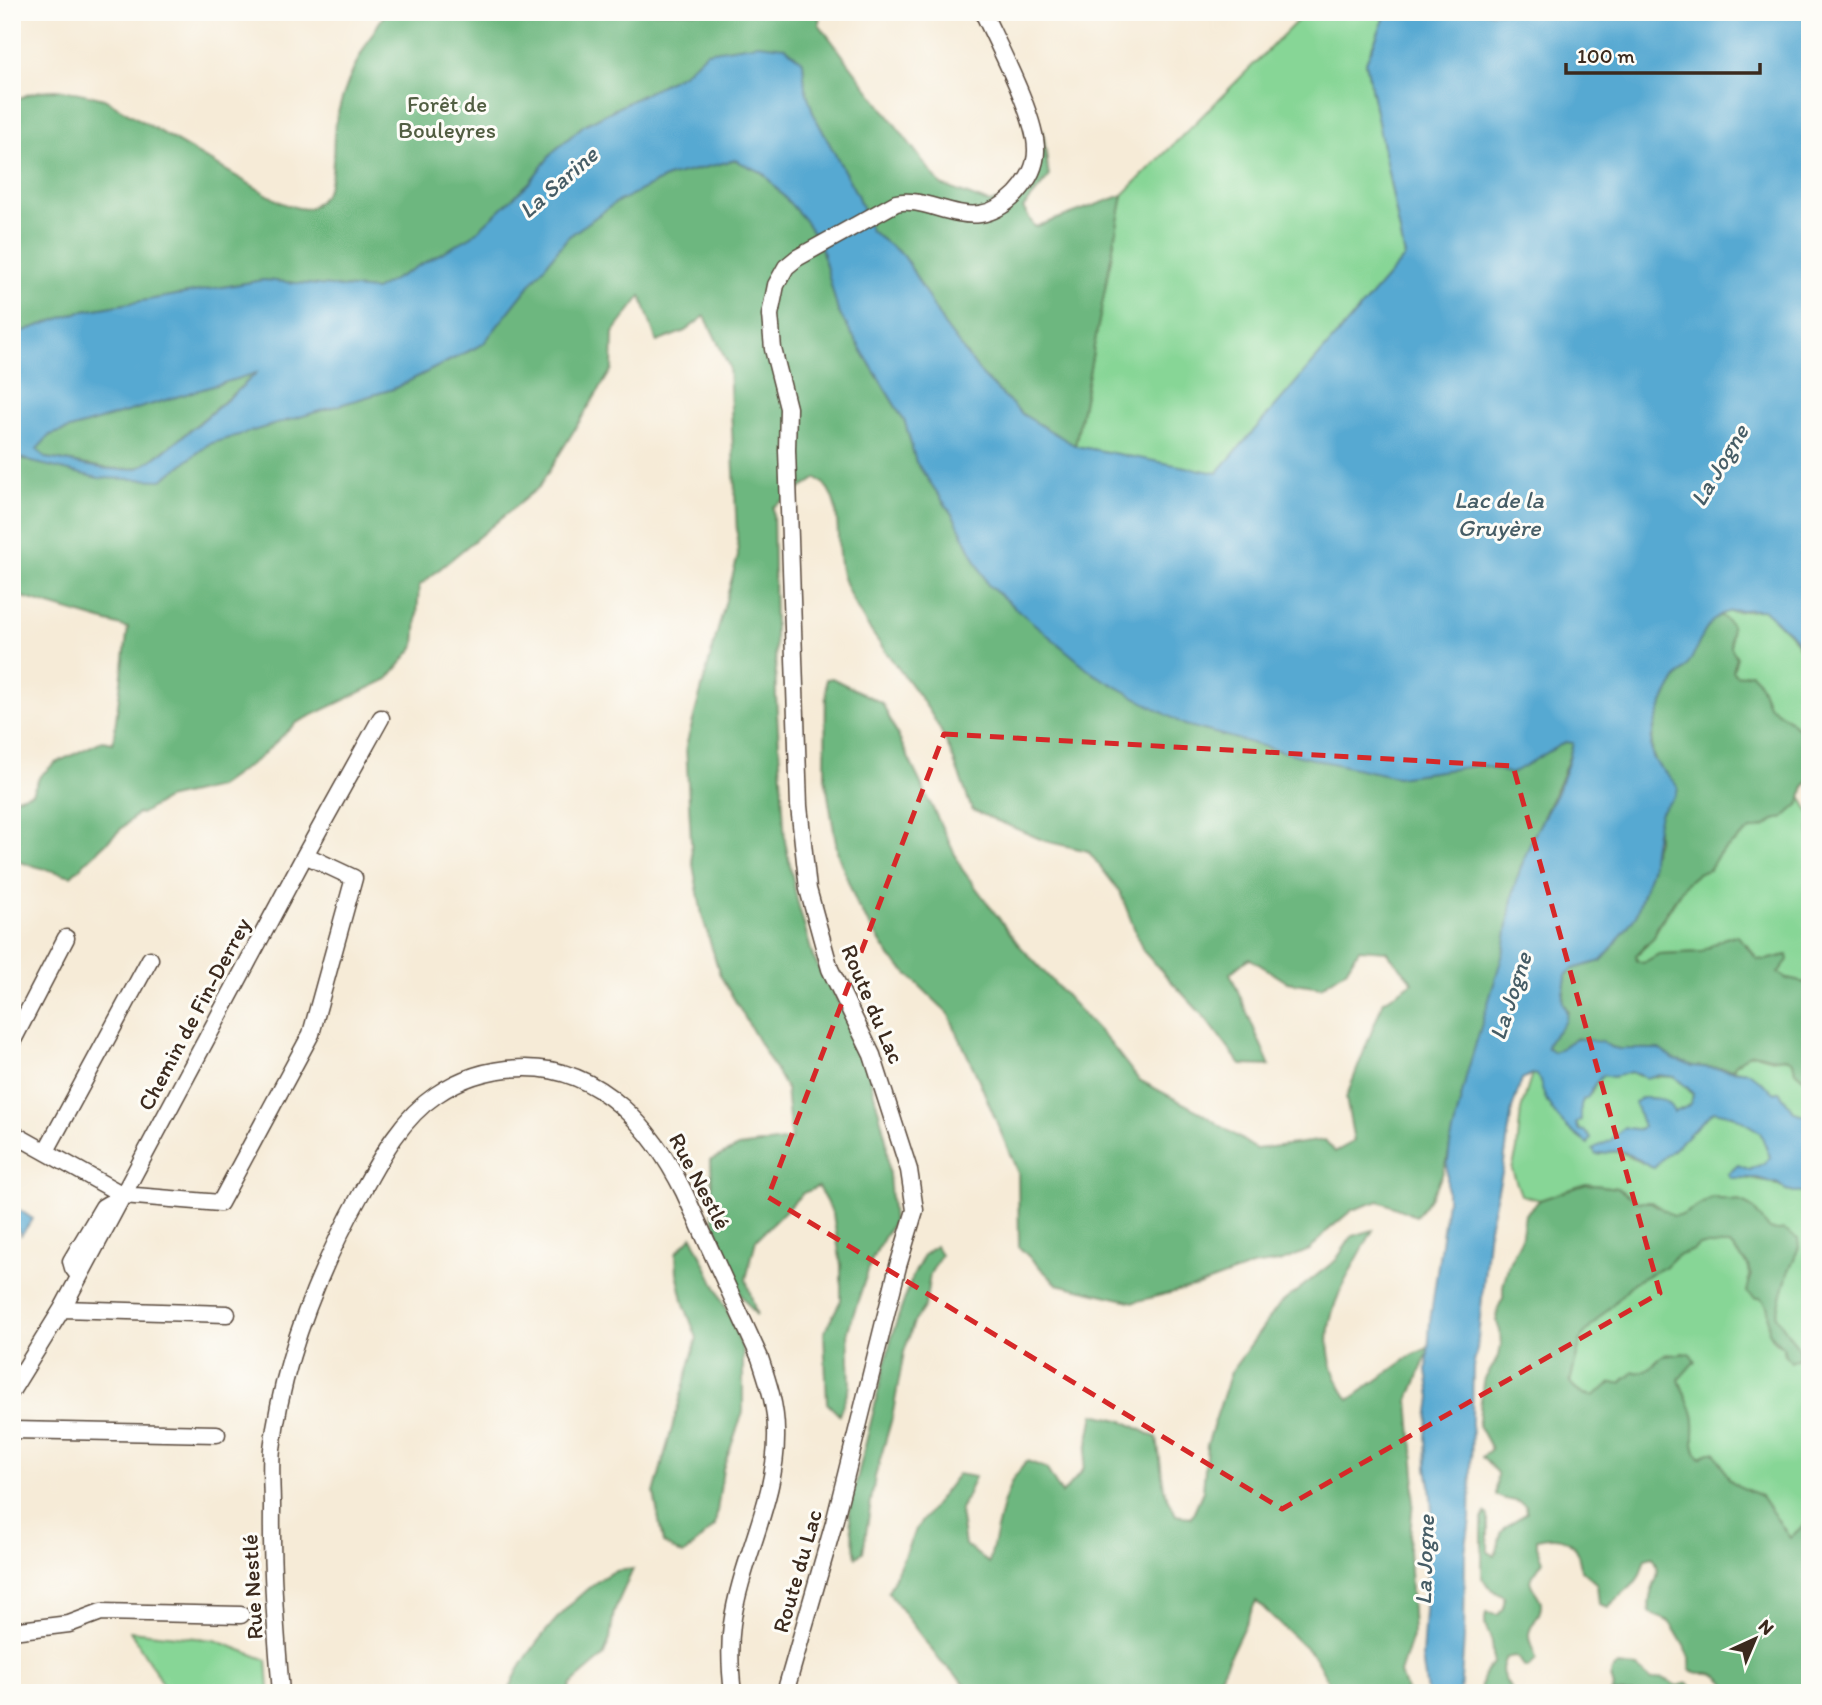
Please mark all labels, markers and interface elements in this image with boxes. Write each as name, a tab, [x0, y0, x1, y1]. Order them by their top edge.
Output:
scale bar	[1566, 32, 1761, 76]
text: 100 m	[1577, 43, 1635, 68]
park label: Forêt de Bouleyres	[398, 90, 496, 144]
water label: La Sarine	[513, 139, 605, 224]
water label: La Jogne	[1683, 418, 1755, 511]
water label: Lac de la Gruyère	[1454, 485, 1545, 542]
street label: Chemin de Fin-Derrey	[131, 913, 257, 1115]
street label: Route du Lac	[835, 940, 911, 1068]
water label: La Jogne	[1482, 947, 1538, 1043]
street label: Rue Nestlé	[663, 1128, 737, 1234]
street label: Route du Lac	[766, 1506, 828, 1636]
water label: La Jogne	[1408, 1513, 1440, 1605]
street label: Rue Nestlé	[235, 1534, 269, 1640]
north arrow	[1720, 1604, 1790, 1674]
text: N	[1754, 1614, 1779, 1640]

